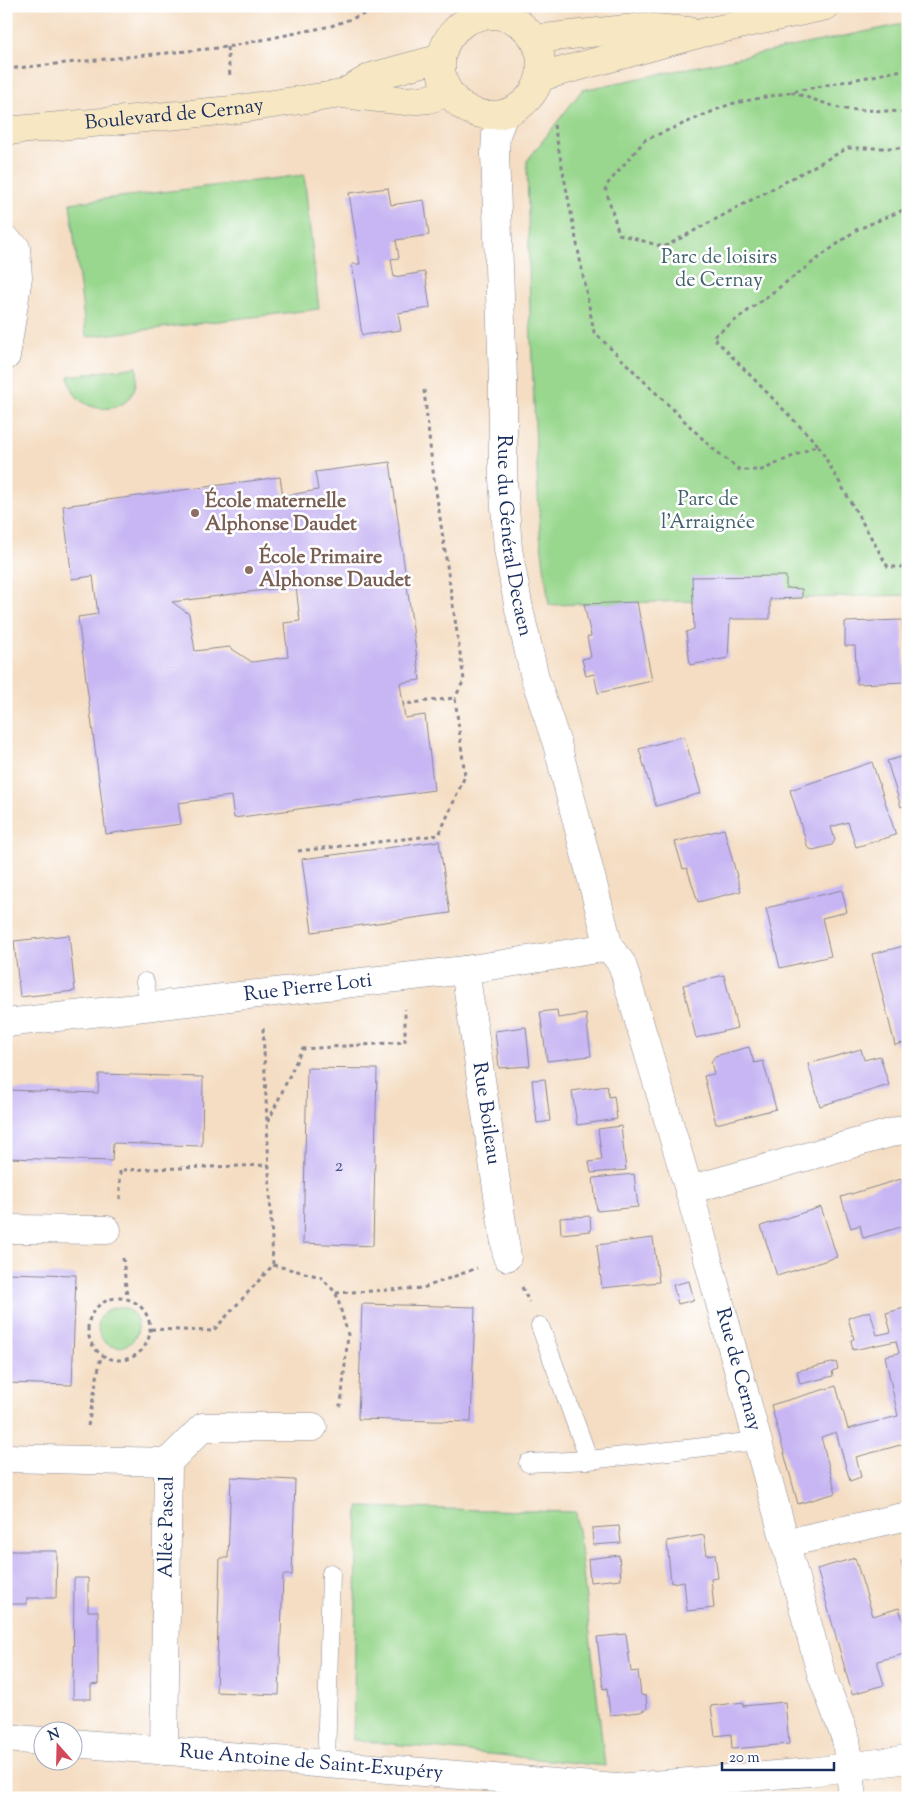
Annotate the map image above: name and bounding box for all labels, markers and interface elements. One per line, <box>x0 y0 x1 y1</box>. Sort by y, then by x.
street label: Boulevard de Cernay <box>83 91 266 138</box>
park label: Parc de loisirs de Cernay <box>661 244 777 296</box>
street label: Rue du Général Decaen <box>488 435 539 640</box>
park label: Parc de l'Arraignée <box>661 486 755 538</box>
place label: École maternelle Alphonse Daudet <box>205 487 357 540</box>
marker: École maternelle Alphonse Daudet <box>189 507 201 519</box>
place label: École Primaire Alphonse Daudet <box>259 543 411 596</box>
marker: École Primaire Alphonse Daudet <box>243 564 255 576</box>
street label: Rue Pierre Loti <box>242 966 374 1010</box>
street label: Rue Boileau <box>464 1060 508 1167</box>
house number: 2 <box>335 1154 344 1180</box>
street label: Rue de Cernay <box>707 1305 769 1435</box>
street label: Allée Pascal <box>152 1475 182 1578</box>
north arrow <box>32 1722 82 1772</box>
text: N <box>46 1724 63 1747</box>
street label: Rue Antoine de Saint-Exupéry <box>178 1737 444 1788</box>
scale bar <box>722 1739 834 1771</box>
text: 20 m <box>729 1748 760 1769</box>

